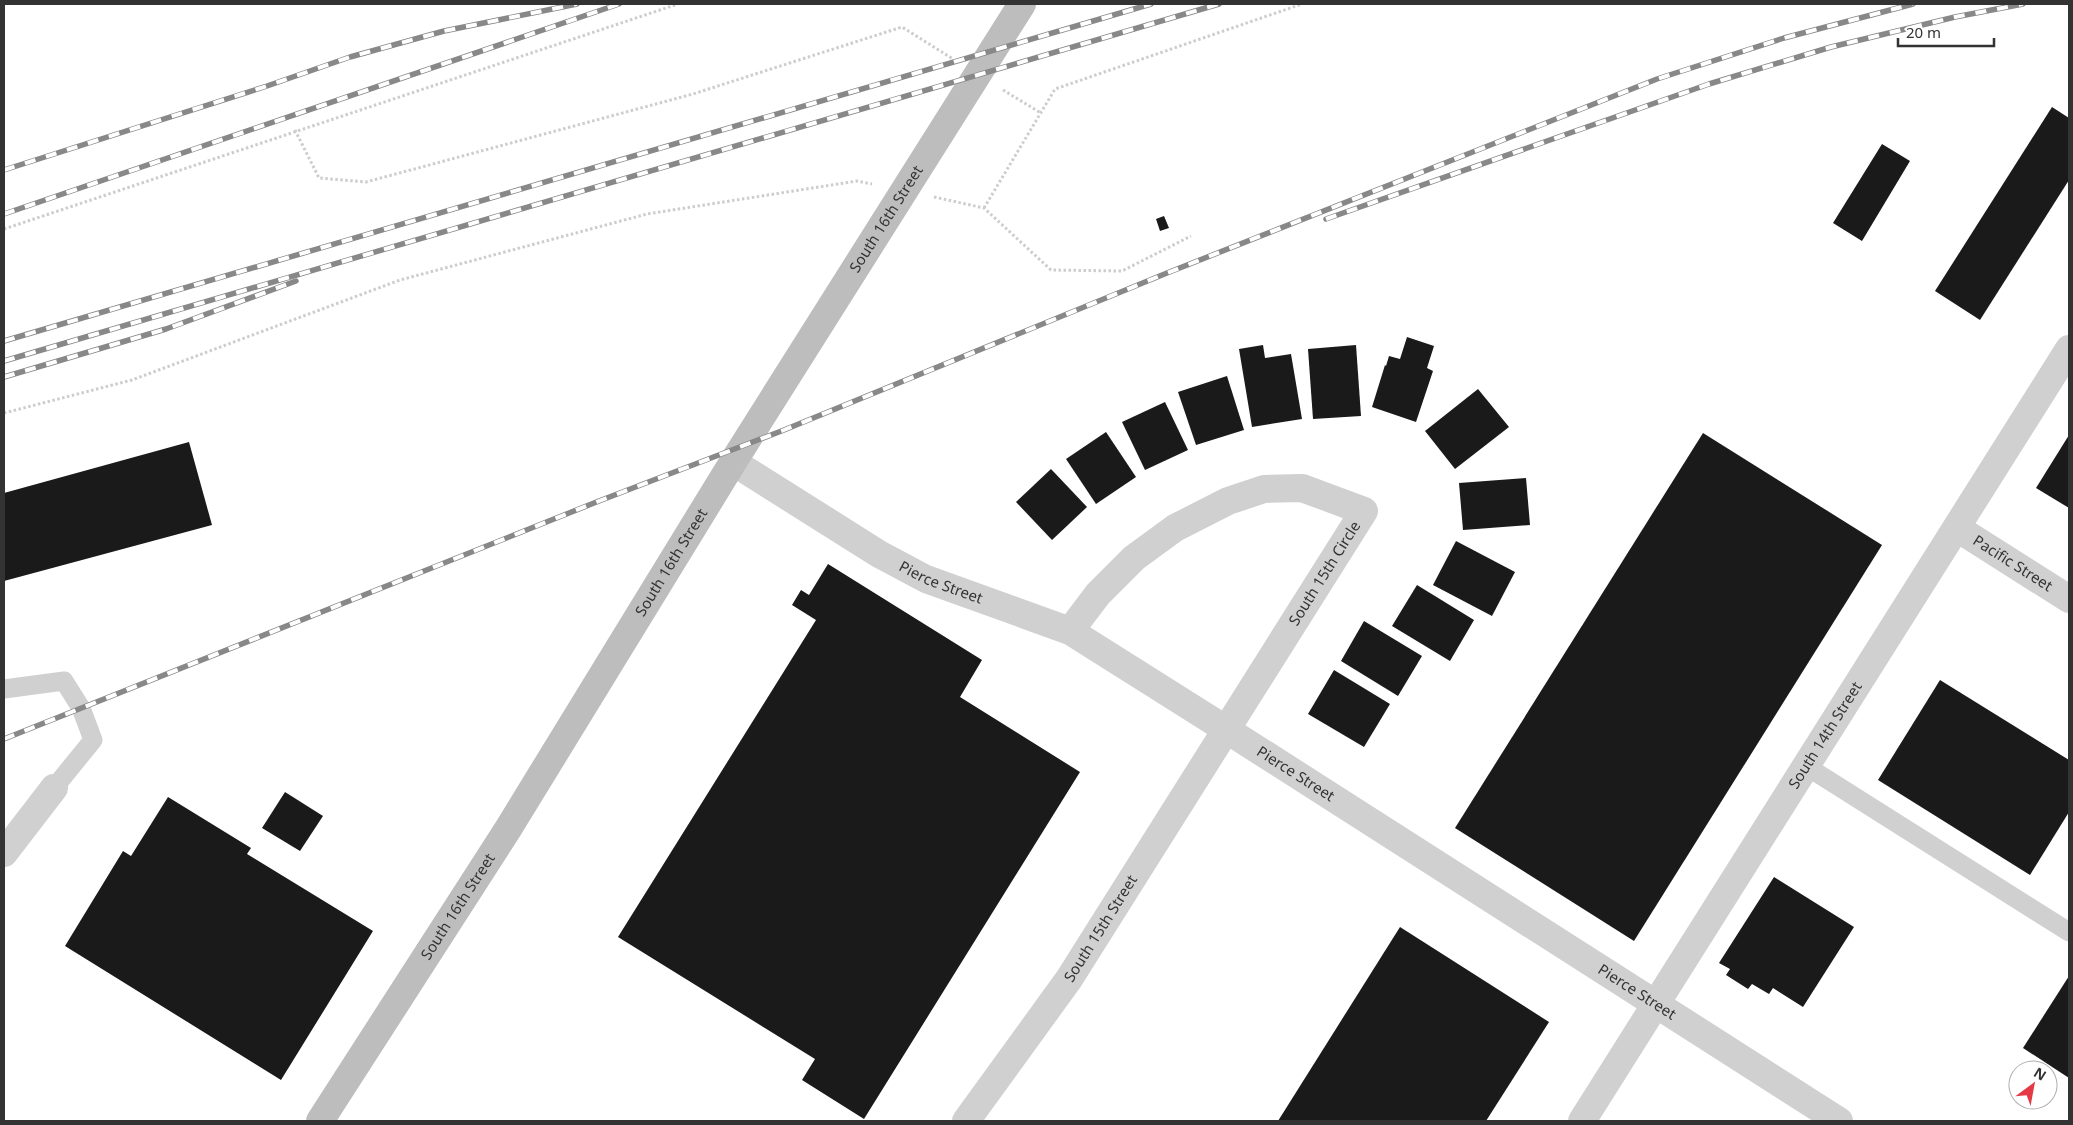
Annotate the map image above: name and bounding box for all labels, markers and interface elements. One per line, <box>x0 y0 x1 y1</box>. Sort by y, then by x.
scale bar <box>1898 15 1994 47</box>
text: 20 m <box>1906 22 1941 42</box>
street label: South 16th Street <box>844 161 927 276</box>
street label: South 16th Street <box>630 504 712 620</box>
street label: South 15th Circle <box>1283 517 1364 629</box>
street label: Pacific Street <box>1970 530 2057 596</box>
street label: Pierce Street <box>896 556 986 608</box>
street label: South 14th Street <box>1783 677 1866 792</box>
street label: Pierce Street <box>1253 741 1340 806</box>
street label: South 16th Street <box>416 848 499 963</box>
street label: South 15th Street <box>1059 870 1141 985</box>
street label: Pierce Street <box>1595 959 1681 1024</box>
north arrow <box>2008 1060 2058 1110</box>
text: N <box>2030 1062 2050 1085</box>

